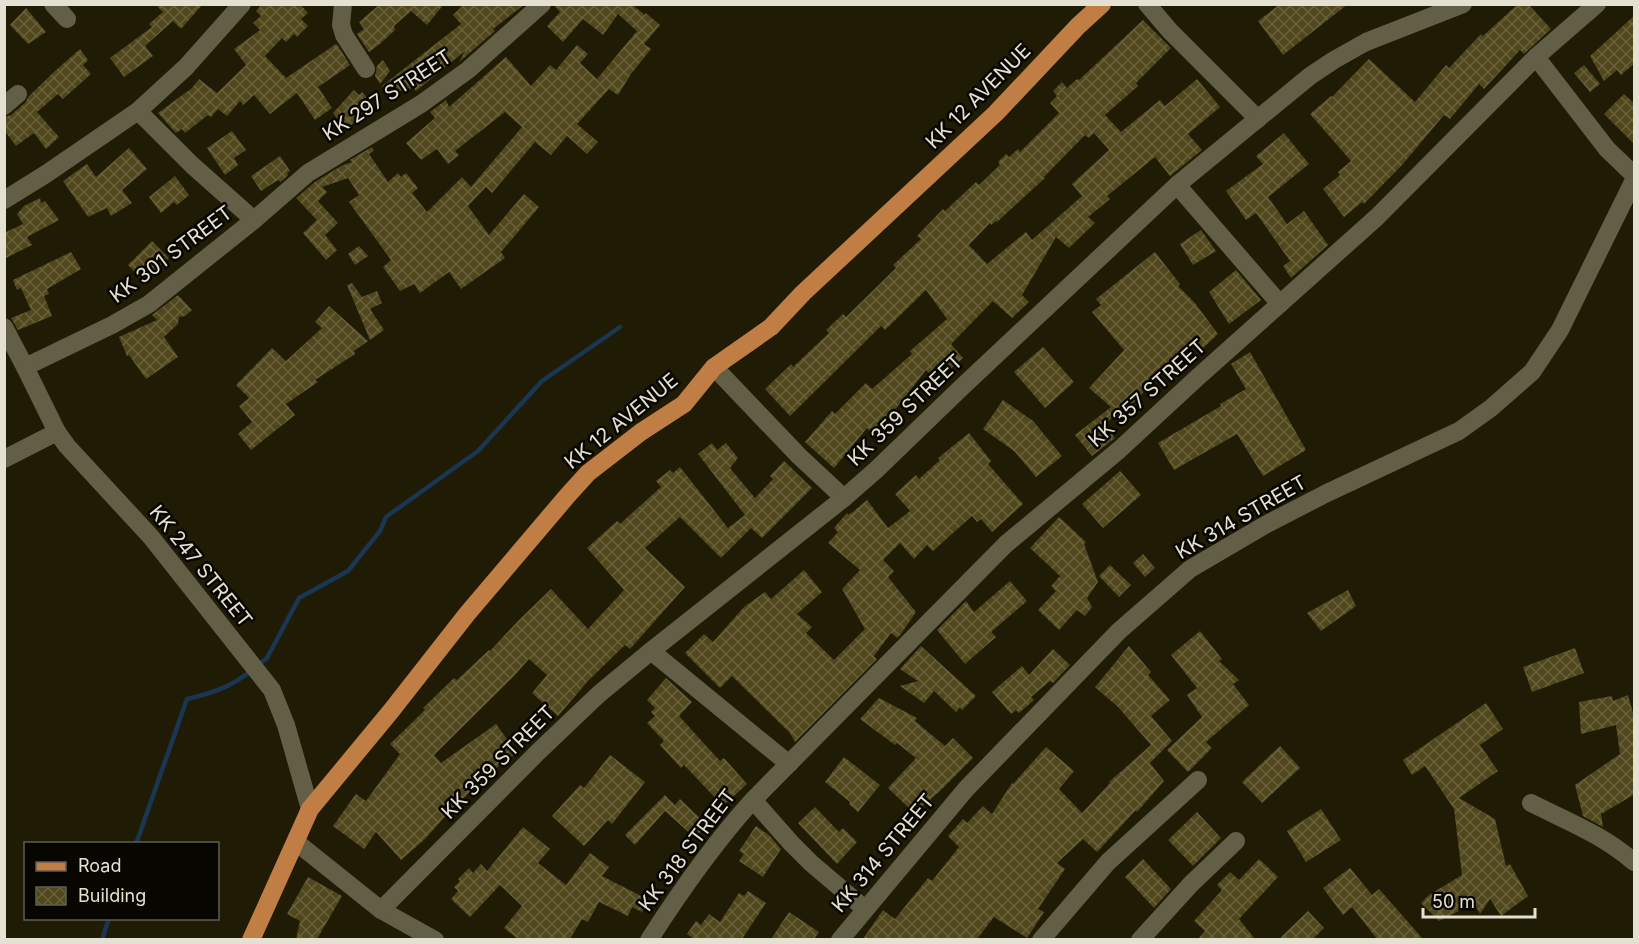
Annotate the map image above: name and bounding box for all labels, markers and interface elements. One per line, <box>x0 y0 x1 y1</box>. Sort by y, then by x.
street label: KK 12 AVENUE <box>920 38 1036 154</box>
street label: KK 297 STREET <box>318 44 456 146</box>
street label: KK 301 STREET <box>105 200 237 308</box>
street label: KK 357 STREET <box>1083 334 1211 452</box>
street label: KK 359 STREET <box>842 349 968 471</box>
street label: KK 12 AVENUE <box>560 368 682 474</box>
street label: KK 314 STREET <box>1171 470 1311 564</box>
street label: KK 247 STREET <box>145 500 257 632</box>
street label: KK 359 STREET <box>436 700 560 824</box>
street label: KK 318 STREET <box>633 784 741 916</box>
street label: KK 314 STREET <box>827 789 939 917</box>
legend <box>24 842 219 920</box>
text: Road <box>78 855 121 876</box>
scale bar <box>1423 881 1536 919</box>
text: Building <box>78 885 146 906</box>
text: 50 m <box>1432 891 1475 912</box>

